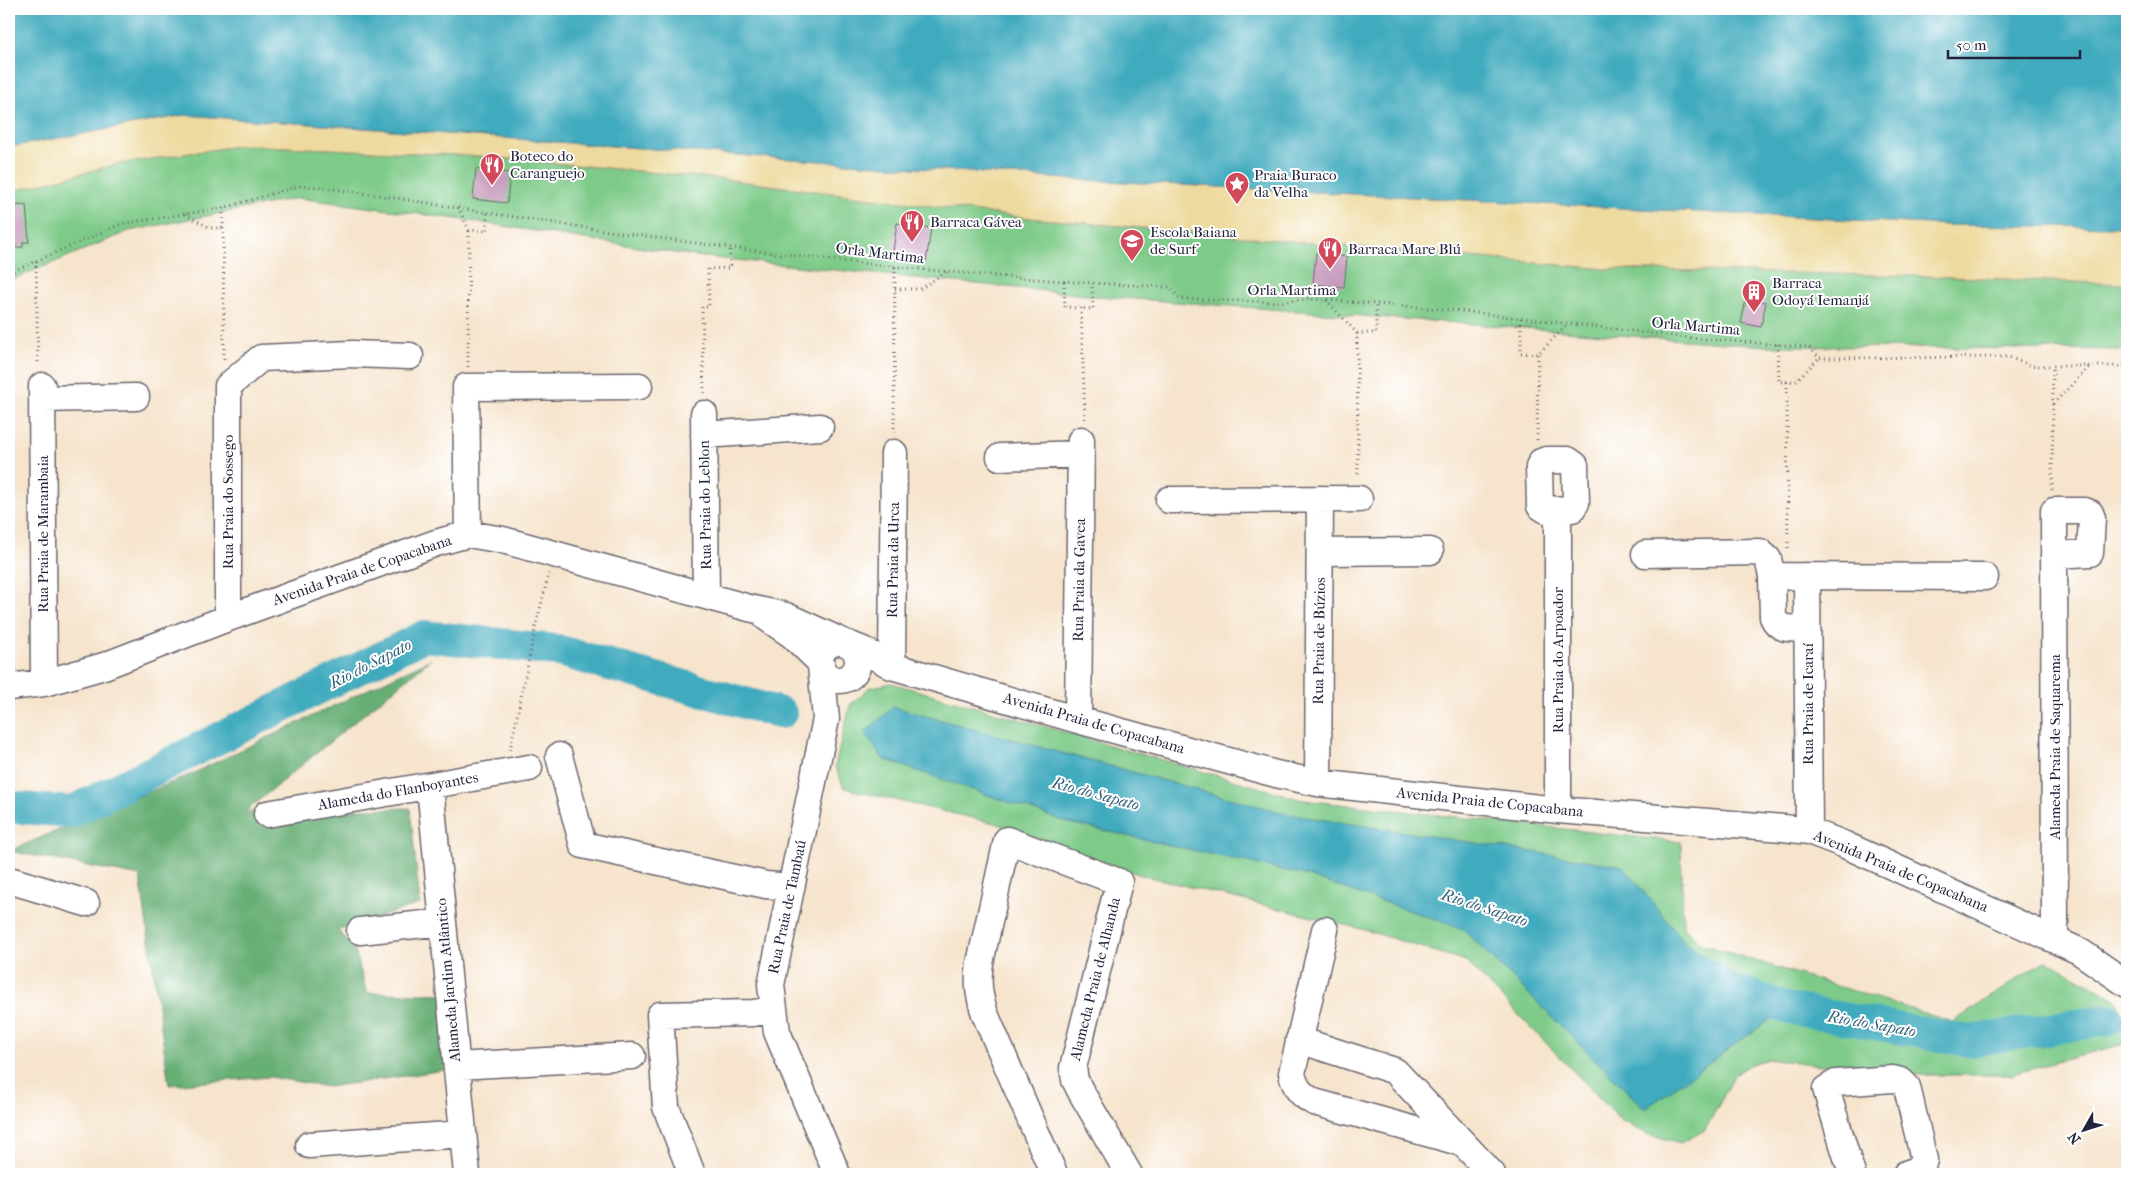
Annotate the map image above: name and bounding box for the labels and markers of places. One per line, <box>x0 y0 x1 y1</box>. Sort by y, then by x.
place label: Boteco do Caranguejo <box>510 147 585 182</box>
restaurant icon: Boteco do Caranguejo <box>479 152 505 186</box>
place label: Praia Buraco da Velha <box>1254 166 1337 201</box>
place icon: Praia Buraco da Velha <box>1224 171 1250 205</box>
restaurant icon: Barraca Gávea <box>899 209 925 243</box>
place label: Barraca Gávea <box>930 213 1023 231</box>
place label: Escola Baiana de Surf <box>1150 223 1238 258</box>
school or university icon: Escola Baiana de Surf <box>1119 228 1145 262</box>
restaurant icon: Barraca Mare Blú <box>1317 236 1343 270</box>
place label: Barraca Mare Blú <box>1348 240 1462 258</box>
place label: Barraca Odoyá Iemanjá <box>1772 274 1870 309</box>
building icon: Barraca Odoyá Iemanjá <box>1741 279 1767 313</box>

